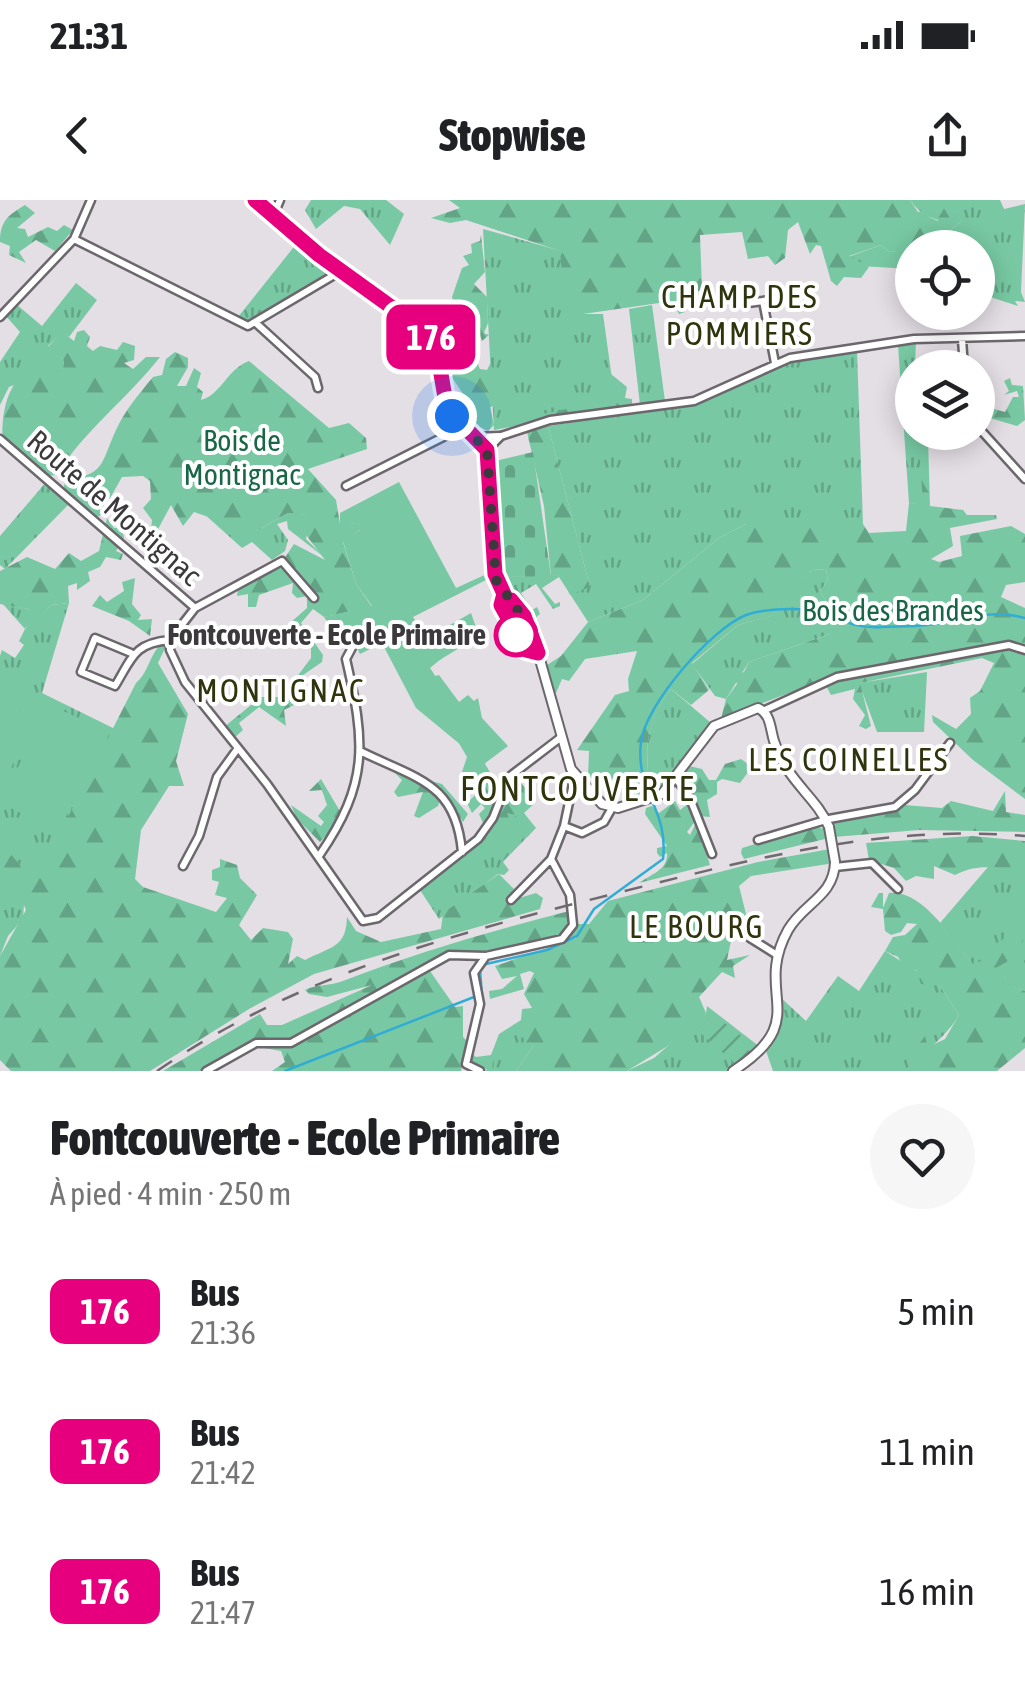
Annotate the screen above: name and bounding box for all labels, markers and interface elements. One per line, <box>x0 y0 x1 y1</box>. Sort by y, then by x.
text: 21:31 <box>50 14 128 57</box>
icon: back <box>50 108 105 163</box>
icon: share <box>920 108 975 163</box>
text: Stopwise <box>439 109 586 161</box>
map controls <box>895 230 995 450</box>
button: locate <box>895 230 995 330</box>
district label: CHAMP DES POMMIERS <box>661 278 819 352</box>
line badge: 176 <box>374 304 488 370</box>
text: 176 <box>406 317 456 357</box>
button: layers <box>895 350 995 450</box>
your location <box>427 391 477 441</box>
street label: Route de Montignac <box>21 423 209 592</box>
park label: Bois de Montignac <box>184 423 301 491</box>
park label: Bois des Brandes <box>802 593 984 627</box>
marker: Fontcouverte - Ecole Primaire <box>495 614 537 656</box>
place label: Fontcouverte - Ecole Primaire <box>167 617 486 651</box>
district label: MONTIGNAC <box>196 672 366 709</box>
district label: LES COINELLES <box>748 741 950 778</box>
district label: FONTCOUVERTE <box>460 768 696 808</box>
district label: LE BOURG <box>629 908 765 945</box>
button: heart <box>870 1104 975 1209</box>
text: Fontcouverte - Ecole Primaire <box>50 1110 560 1165</box>
text: À pied · 4 min · 250 m <box>50 1175 291 1212</box>
text: Bus <box>190 1271 240 1314</box>
text: 5 min <box>897 1290 975 1333</box>
text: 176 <box>80 1291 130 1331</box>
text: 21:36 <box>190 1314 256 1351</box>
text: Bus <box>190 1411 240 1454</box>
text: 11 min <box>880 1430 975 1473</box>
text: 176 <box>80 1431 130 1471</box>
text: 21:42 <box>190 1454 256 1491</box>
text: Bus <box>190 1551 240 1594</box>
text: 16 min <box>880 1570 975 1613</box>
text: 176 <box>80 1571 130 1611</box>
text: 21:47 <box>190 1594 256 1631</box>

